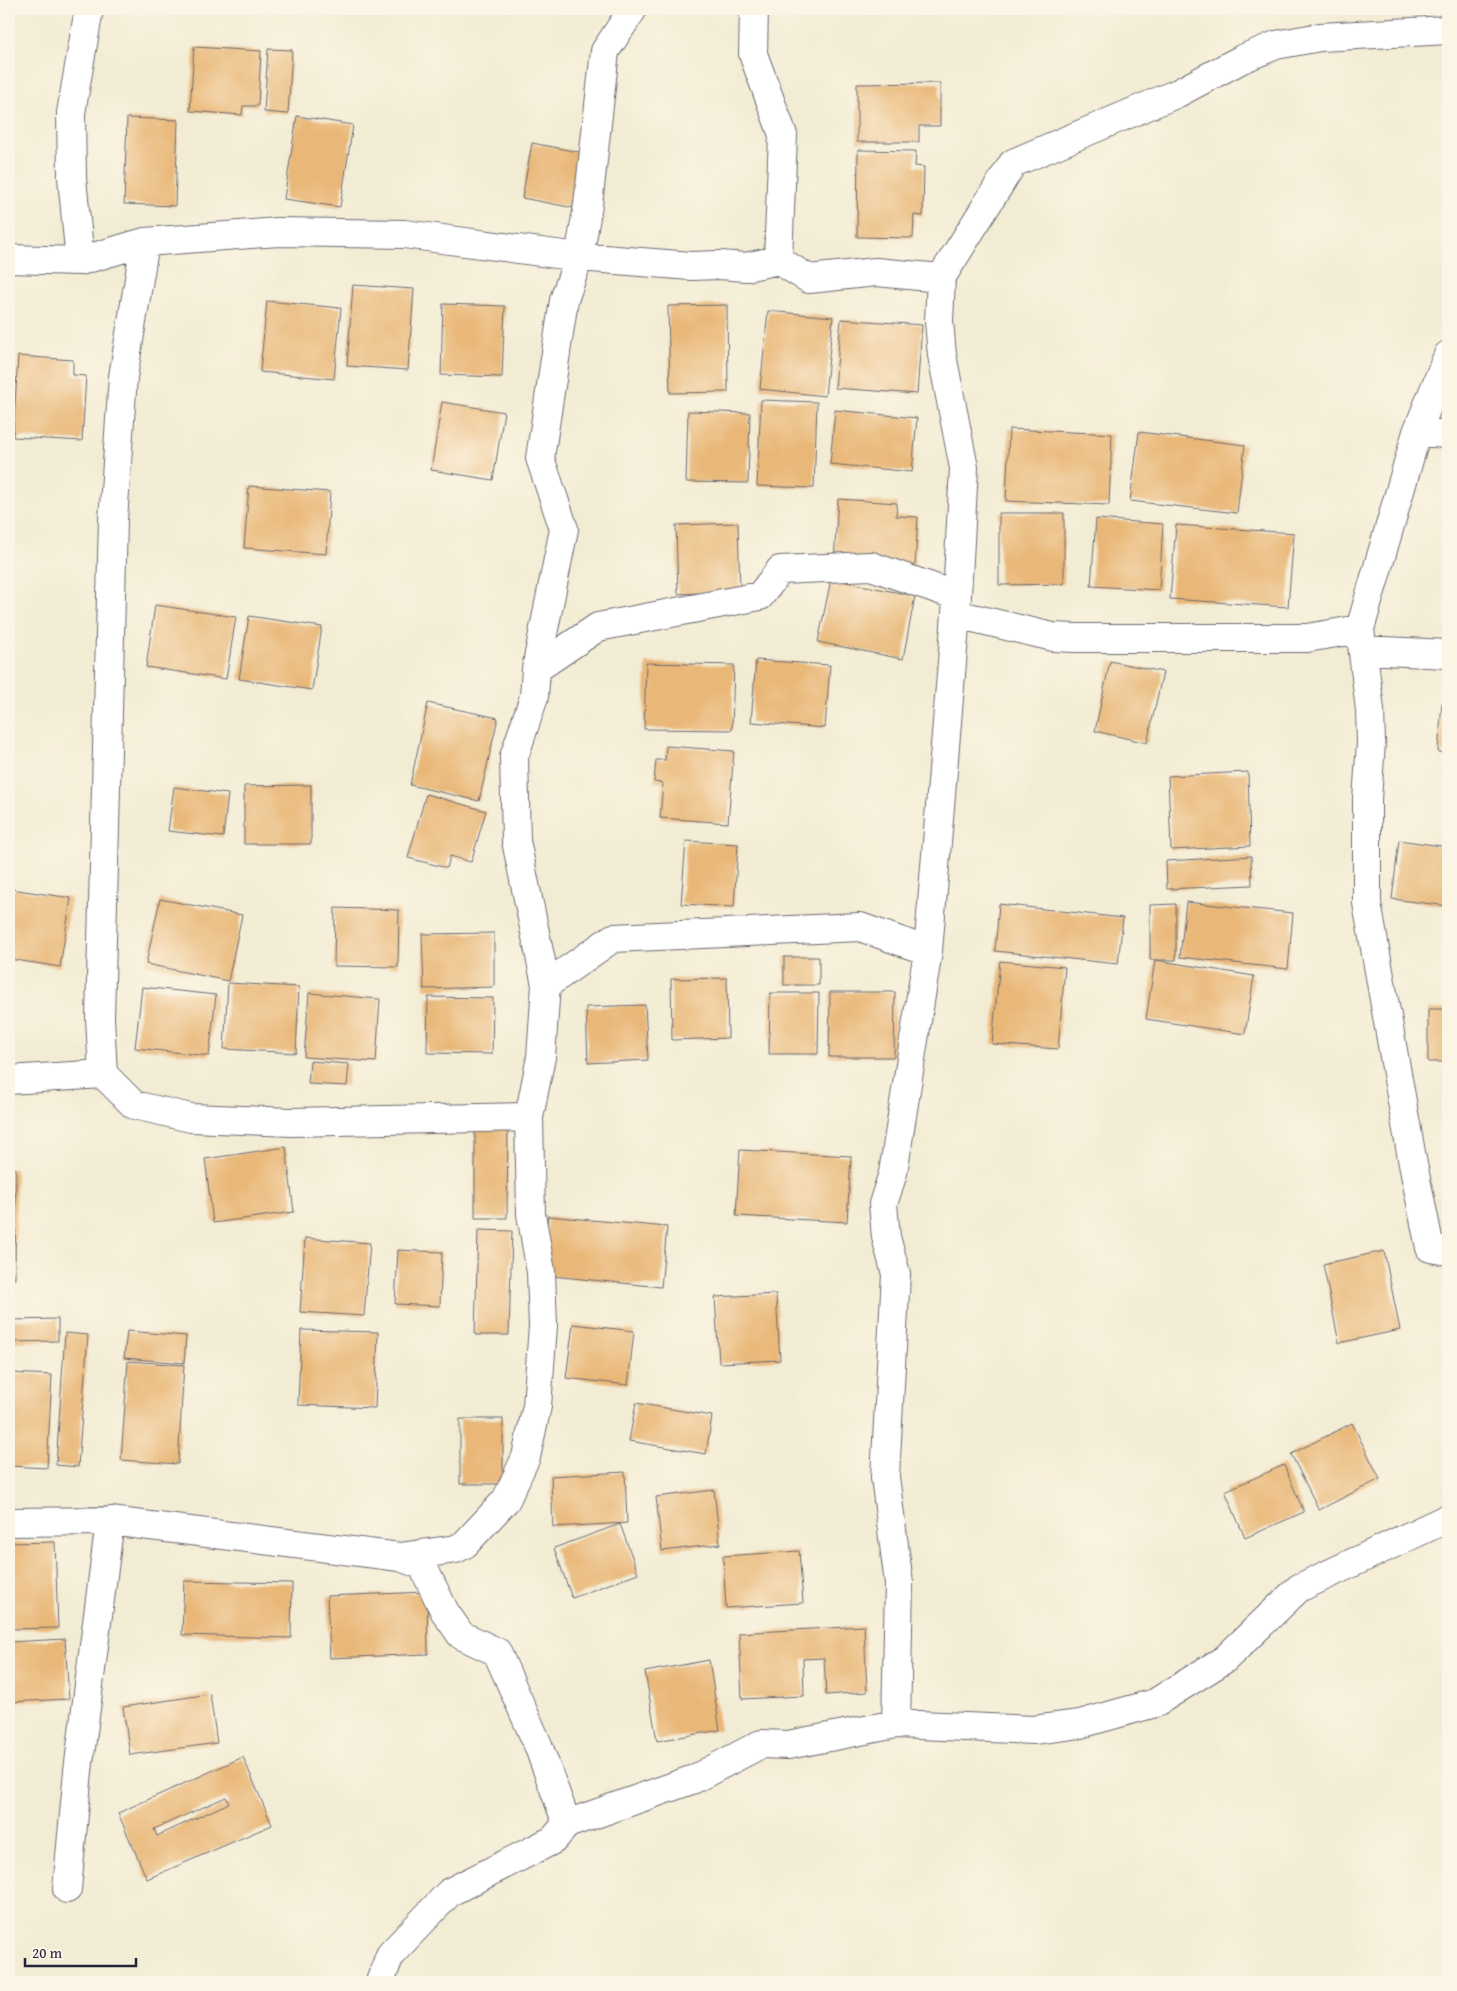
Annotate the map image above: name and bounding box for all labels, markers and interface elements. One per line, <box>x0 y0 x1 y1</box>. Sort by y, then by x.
scale bar <box>25 1936 136 1968</box>
text: 20 m <box>32 1942 63 1963</box>

